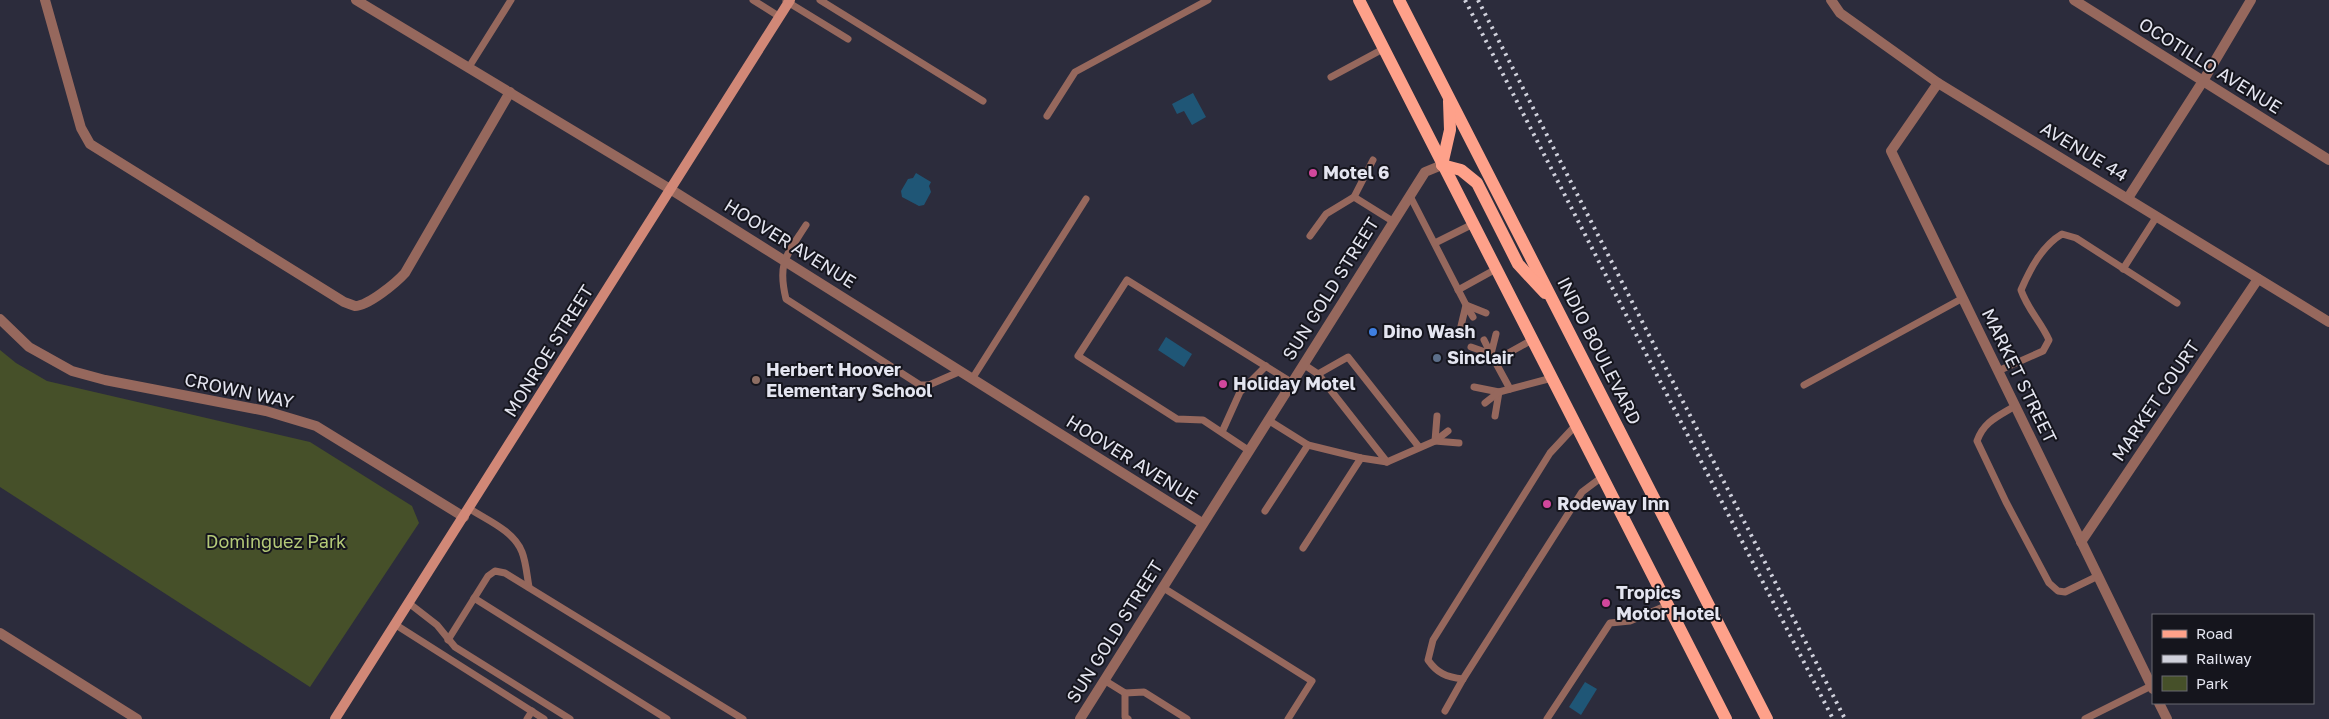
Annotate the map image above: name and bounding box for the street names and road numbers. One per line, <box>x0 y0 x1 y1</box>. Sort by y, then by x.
street label: OCOTILLO AVENUE <box>2135 12 2286 118</box>
street label: AVENUE 44 <box>2037 117 2132 186</box>
street label: HOOVER AVENUE <box>721 194 860 292</box>
street label: SUN GOLD STREET <box>1277 213 1383 364</box>
street label: INDIO BOULEVARD <box>1553 273 1647 428</box>
street label: MONROE STREET <box>499 280 598 421</box>
street label: MARKET STREET <box>1978 305 2062 446</box>
street label: MARKET COURT <box>2107 336 2204 465</box>
street label: CROWN WAY <box>183 368 296 412</box>
street label: HOOVER AVENUE <box>1063 410 1202 508</box>
street label: SUN GOLD STREET <box>1061 556 1167 707</box>

